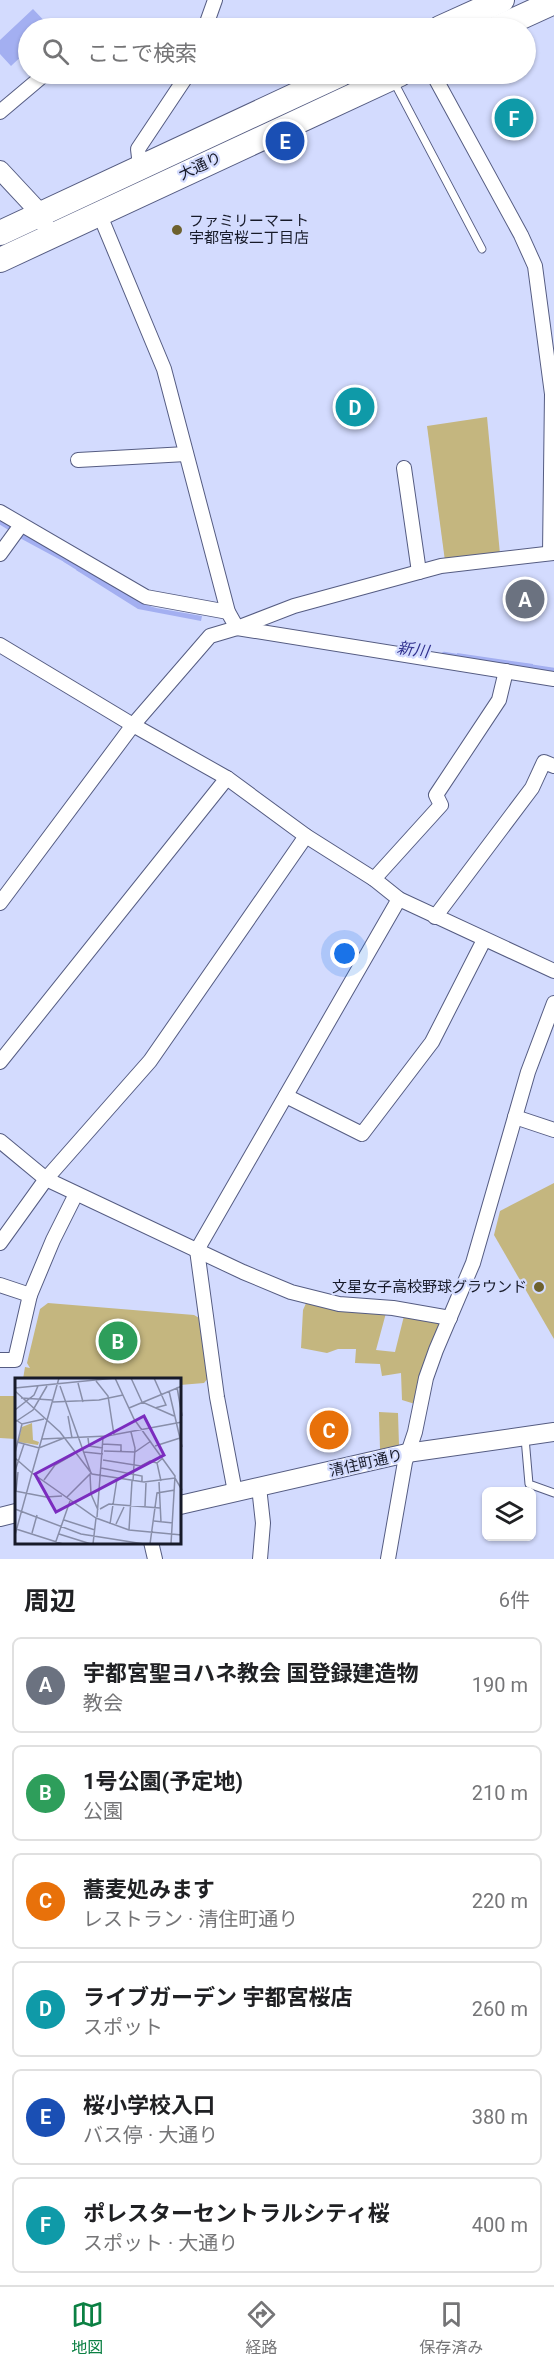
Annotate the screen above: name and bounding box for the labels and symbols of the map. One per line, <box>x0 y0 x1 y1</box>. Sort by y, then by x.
pin: F <box>494 96 534 140</box>
pin: E <box>266 118 304 164</box>
street label: 大通り <box>176 148 224 184</box>
place label: ファミリーマート 宇都宮桜二丁目店 <box>189 212 309 247</box>
marker: ファミリーマート 宇都宮桜二丁目店 <box>170 223 184 237</box>
pin: D <box>336 384 374 430</box>
pin: A <box>506 576 544 622</box>
water label: 新川 <box>396 638 432 661</box>
your location <box>330 939 359 968</box>
place label: 文星女子高校野球グラウンド <box>332 1278 527 1296</box>
marker: 文星女子高校野球グラウンド <box>532 1280 546 1294</box>
pin: B <box>98 1318 138 1364</box>
inset map <box>15 1378 182 1544</box>
pin: C <box>310 1408 348 1452</box>
street label: 清住町通り <box>327 1446 405 1480</box>

